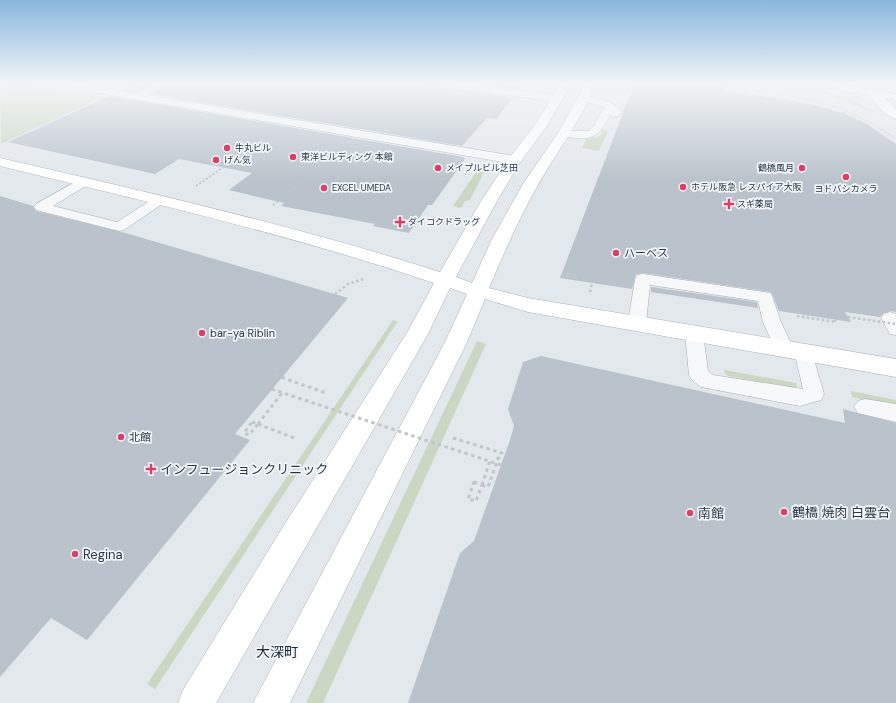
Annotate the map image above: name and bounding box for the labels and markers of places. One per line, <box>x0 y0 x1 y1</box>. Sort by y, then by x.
place label: 牛丸ビル <box>235 142 271 154</box>
marker: 牛丸ビル <box>222 143 232 153</box>
place label: 東洋ビルディング 本館 <box>301 151 393 163</box>
marker: 東洋ビルディング 本館 <box>288 152 298 162</box>
place label: げん気 <box>224 154 251 166</box>
marker: げん気 <box>211 155 221 165</box>
place label: メイプルビル芝田 <box>446 162 518 174</box>
place label: 鶴橋風月 <box>758 162 794 174</box>
marker: メイプルビル芝田 <box>433 163 443 173</box>
marker: 鶴橋風月 <box>797 163 807 173</box>
marker: ヨドバシカメラ <box>841 172 851 182</box>
place label: ホテル阪急 レスパイア大阪 <box>691 181 801 193</box>
place label: EXCEL UMEDA <box>332 182 391 194</box>
marker: ホテル阪急 レスパイア大阪 <box>678 182 688 192</box>
marker: EXCEL UMEDA <box>319 183 329 193</box>
place label: ヨドバシカメラ <box>814 183 878 195</box>
place label: スギ薬局 <box>737 198 773 210</box>
marker: スギ薬局 <box>724 199 734 209</box>
place label: ダイコクドラッグ <box>408 216 480 228</box>
marker: ダイコクドラッグ <box>395 217 405 227</box>
place label: ハーベス <box>624 246 668 260</box>
marker: ハーベス <box>611 248 621 258</box>
place label: bar-ya Riblin <box>210 326 275 340</box>
marker: bar-ya Riblin <box>197 328 207 338</box>
place label: 北館 <box>129 430 151 444</box>
marker: 北館 <box>116 432 126 442</box>
place label: インフュージョンクリニック <box>160 461 328 478</box>
marker: インフュージョンクリニック <box>145 463 157 475</box>
place label: 鶴橋 焼肉 白雲台 <box>792 504 890 521</box>
place label: 南館 <box>698 505 724 522</box>
marker: 鶴橋 焼肉 白雲台 <box>779 507 789 517</box>
marker: 南館 <box>685 508 695 518</box>
place label: Regina <box>83 546 123 563</box>
marker: Regina <box>70 549 80 559</box>

